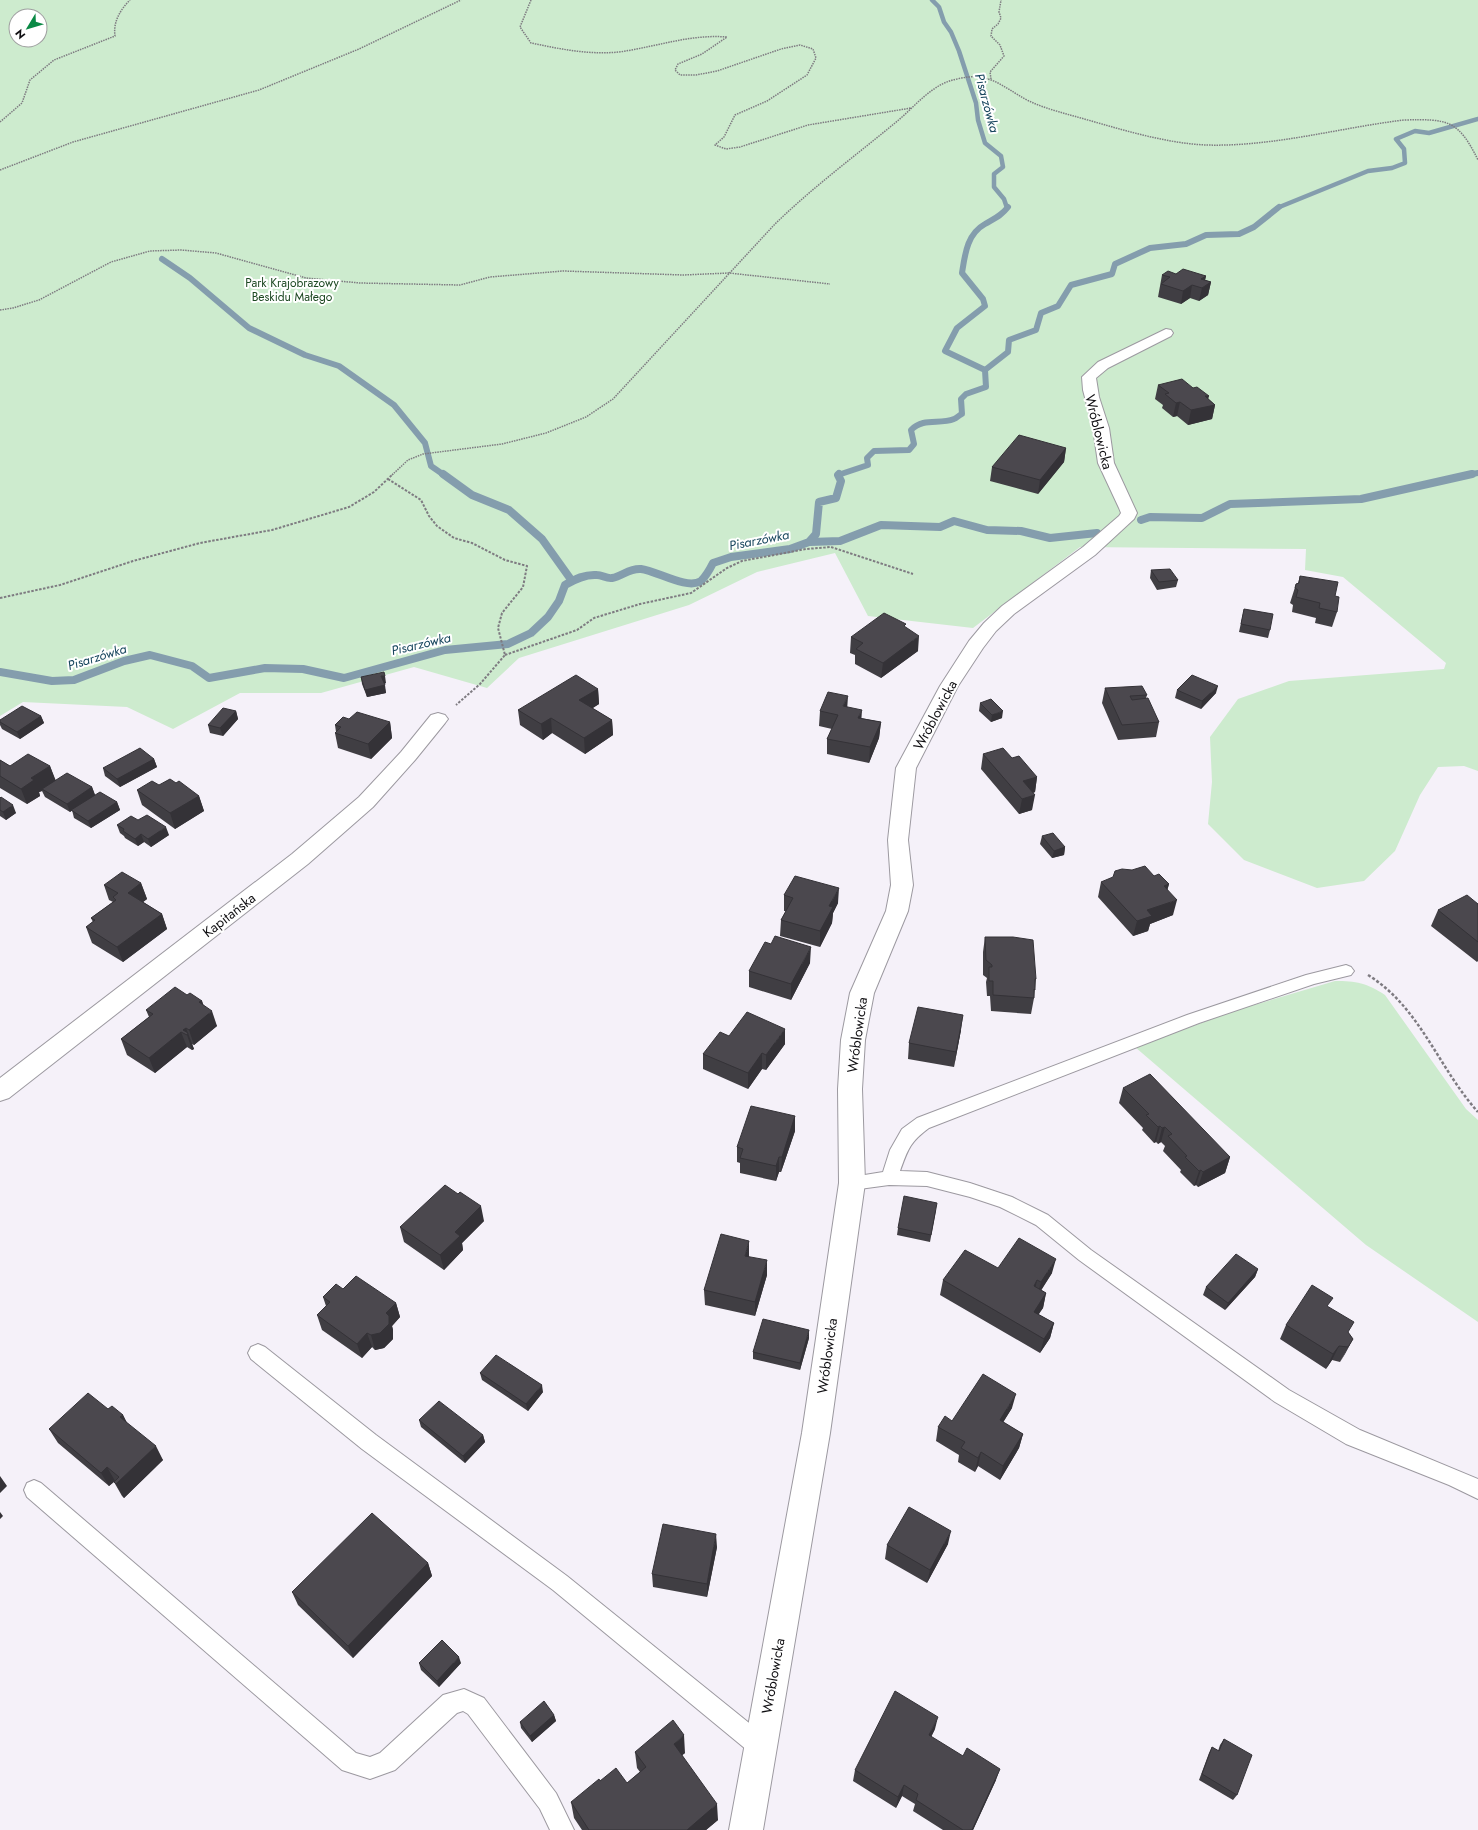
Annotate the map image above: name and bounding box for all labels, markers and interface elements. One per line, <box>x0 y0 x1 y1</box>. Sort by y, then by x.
north arrow <box>8 8 48 48</box>
text: N <box>11 26 29 43</box>
water label: Pisarzówka <box>970 71 1004 135</box>
park label: Park Krajobrazowy Beskidu Małego <box>245 274 339 306</box>
street label: Wróblowicka <box>1080 392 1118 472</box>
water label: Pisarzówka <box>727 525 791 555</box>
water label: Pisarzówka <box>389 628 453 660</box>
water label: Pisarzówka <box>65 639 129 675</box>
street label: Wróblowicka <box>908 677 962 753</box>
street label: Kapitańska <box>198 888 260 942</box>
street label: Wróblowicka <box>842 996 872 1074</box>
street label: Wróblowicka <box>812 1317 842 1395</box>
street label: Wróblowicka <box>757 1637 789 1715</box>

